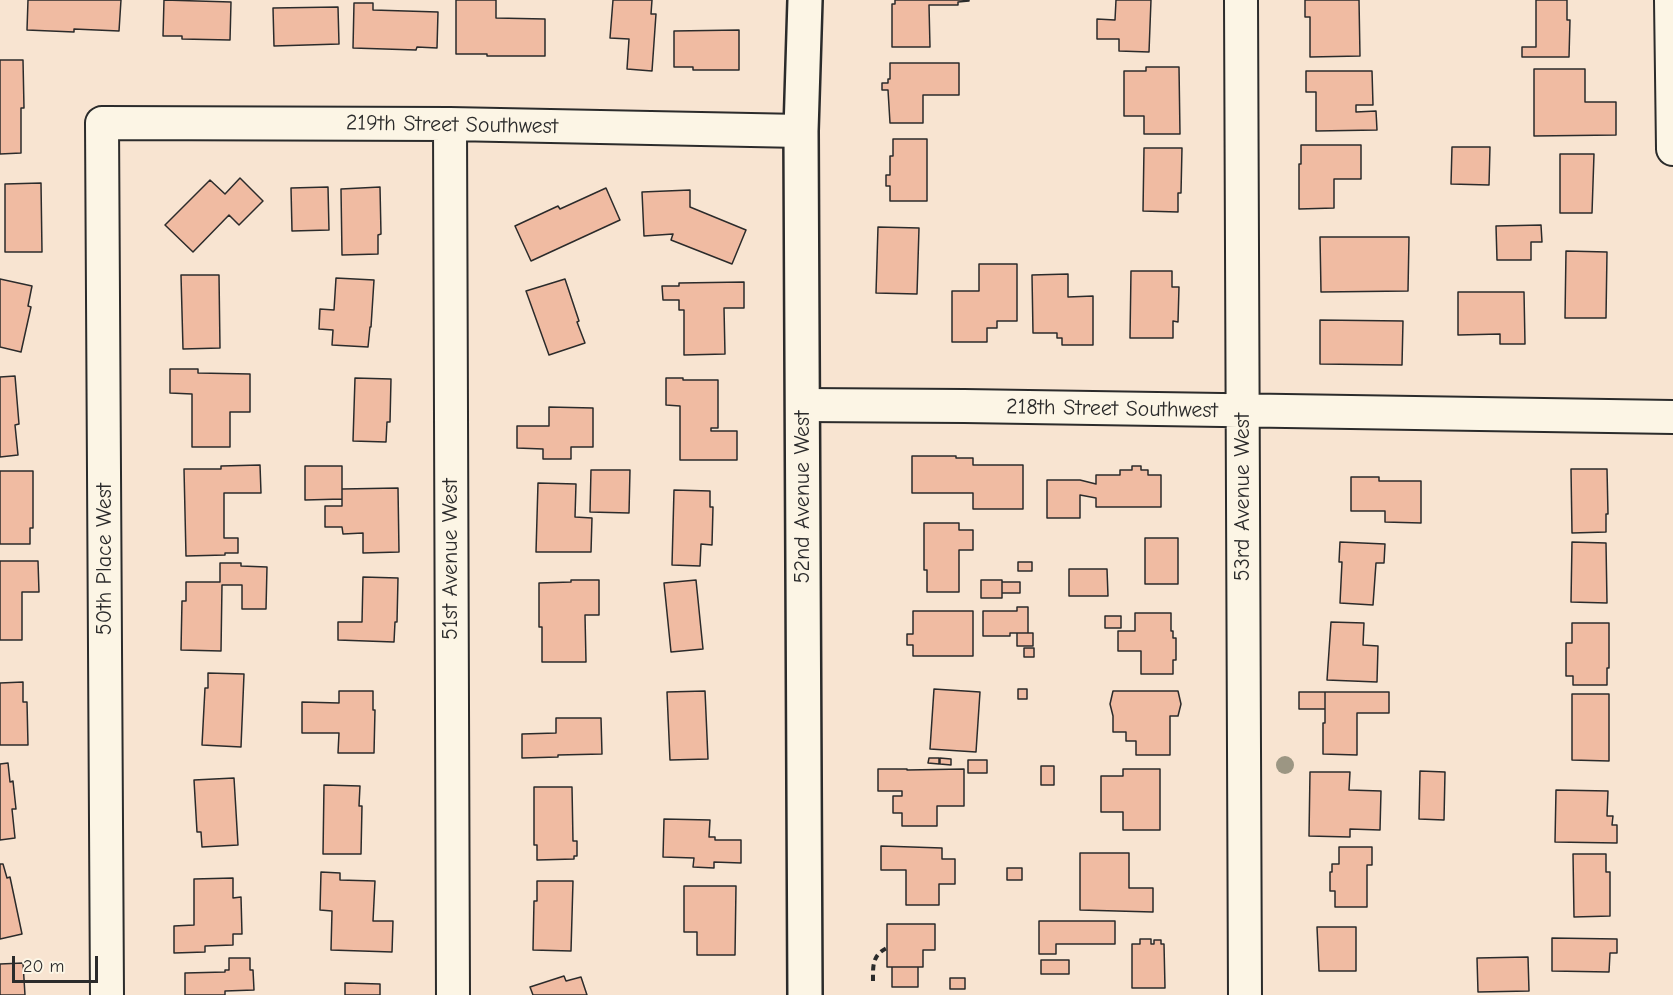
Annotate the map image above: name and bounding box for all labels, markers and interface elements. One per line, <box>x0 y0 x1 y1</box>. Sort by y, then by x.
street label: 219th Street Southwest <box>346 110 558 140</box>
street label: 218th Street Southwest <box>1006 394 1218 424</box>
street label: 52nd Avenue West <box>790 411 816 583</box>
street label: 53rd Avenue West <box>1230 413 1256 581</box>
street label: 51st Avenue West <box>438 478 464 640</box>
street label: 50th Place West <box>92 483 118 635</box>
scale bar <box>15 944 100 982</box>
text: 20 m <box>23 956 64 977</box>

